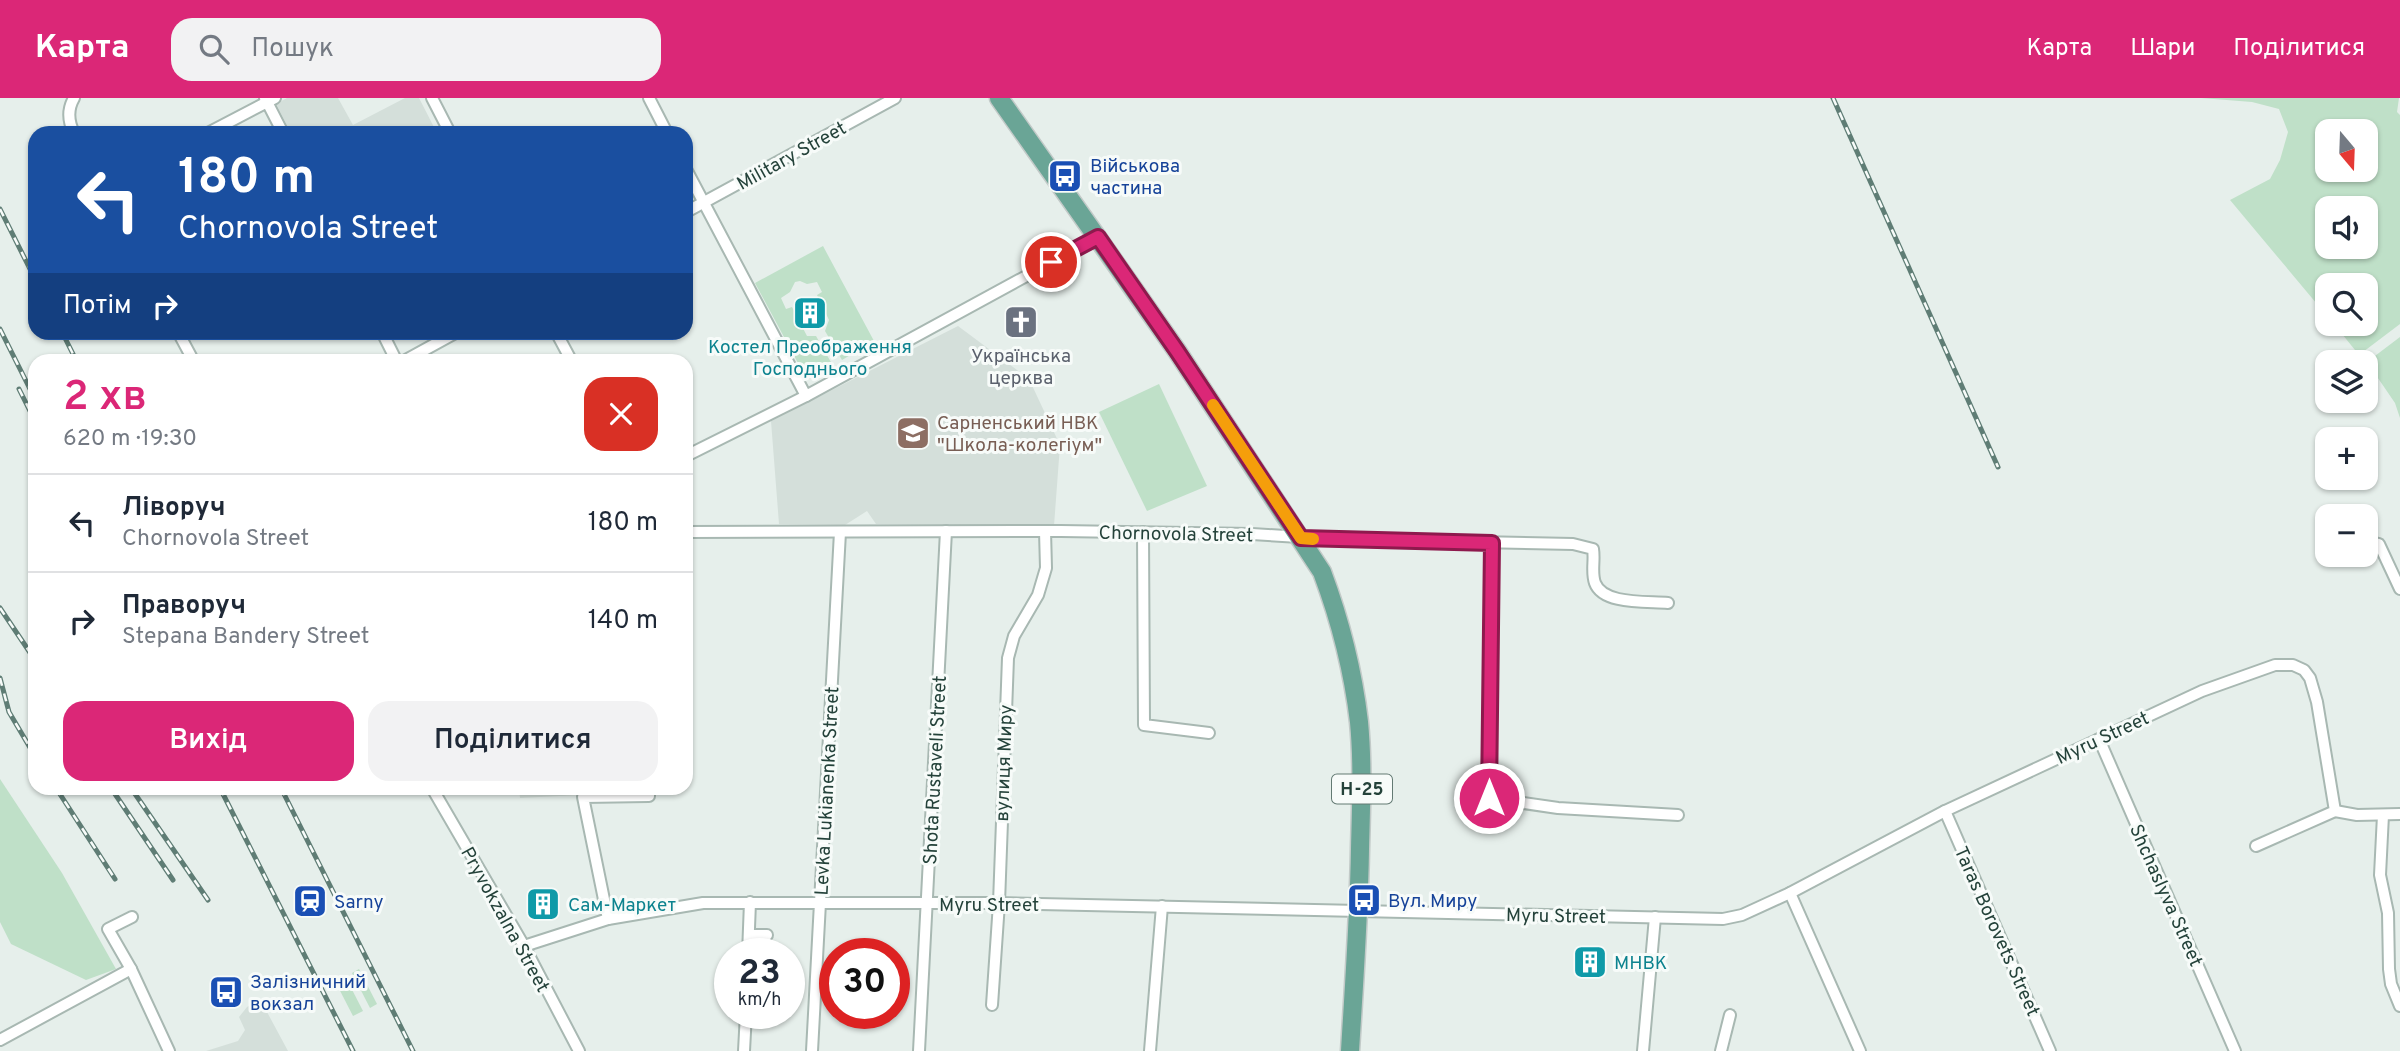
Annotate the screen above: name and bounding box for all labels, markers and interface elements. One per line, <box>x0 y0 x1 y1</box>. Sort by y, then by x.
search box <box>171 18 661 81</box>
text: Карта <box>35 28 129 70</box>
icon: search <box>195 30 233 68</box>
text: Пошук <box>251 33 334 66</box>
text: Карта <box>2027 34 2092 64</box>
text: Шари <box>2130 34 2195 64</box>
text: Поділитися <box>2233 34 2365 64</box>
street label: Military Street <box>733 117 851 197</box>
north arrow <box>2315 119 2378 182</box>
map controls <box>2315 119 2378 567</box>
text: 180 m <box>178 149 315 211</box>
icon: left <box>63 154 154 245</box>
place label: Військова частина <box>1090 155 1180 201</box>
bus stop icon: Військова частина <box>1046 157 1084 195</box>
button: sound <box>2315 196 2378 259</box>
text: Chornovola Street <box>178 210 438 250</box>
pin <box>1021 232 1081 292</box>
icon: arrive <box>1032 243 1070 281</box>
button: search <box>2315 273 2378 336</box>
icon: right <box>146 287 184 325</box>
text: Потім <box>63 290 132 323</box>
building icon: Костел Преображення Господнього <box>791 294 829 332</box>
church icon: Українська церква <box>1002 303 1040 341</box>
place label: Костел Преображення Господнього <box>708 336 912 382</box>
place label: Українська церква <box>971 345 1071 391</box>
button: layers <box>2315 350 2378 413</box>
text: 2 хв <box>63 372 147 425</box>
button: close <box>584 377 658 451</box>
place label: Сарненський НВК "Школа-колегіум" <box>937 412 1102 458</box>
school or university icon: Сарненський НВК "Школа-колегіум" <box>894 414 932 452</box>
text: 620 m · 19:30 <box>63 425 197 454</box>
button: + <box>2315 427 2378 490</box>
text: Ліворуч <box>122 492 225 525</box>
icon: left <box>63 504 101 542</box>
button: − <box>2315 504 2378 567</box>
text: 180 m <box>588 507 658 540</box>
street label: Chornovola Street <box>1098 522 1253 548</box>
text: Chornovola Street <box>122 525 309 554</box>
text: Праворуч <box>122 590 246 623</box>
icon: right <box>63 602 101 640</box>
text: 140 m <box>588 605 658 638</box>
text: Stepana Bandery Street <box>122 623 369 652</box>
street label: Shota Rustaveli Street <box>919 675 953 865</box>
street label: Levka Lukianenka Street <box>811 686 845 896</box>
button: Вихід <box>63 701 354 781</box>
button: Поділитися <box>368 701 658 781</box>
street label: вулиця Миру <box>991 704 1019 822</box>
street label: Myru Street <box>2052 707 2153 771</box>
position arrow <box>1452 761 1526 835</box>
road number: Н-25 <box>1332 774 1392 804</box>
street label: Shchaslyva Street <box>2123 821 2207 971</box>
street label: Pryvokzalna Street <box>454 843 554 997</box>
street label: Taras Borovets Street <box>1948 843 2044 1020</box>
bus stop icon: Вул. Миру <box>1345 881 1383 919</box>
station icon: Sarny <box>291 882 329 920</box>
building icon: Сам-Маркет <box>524 885 562 923</box>
place label: Вул. Миру <box>1388 890 1477 914</box>
place label: Sarny <box>334 891 384 915</box>
place label: Сам-Маркет <box>568 894 676 918</box>
street label: Myru Street <box>939 894 1039 918</box>
street label: Myru Street <box>1506 904 1606 930</box>
speed limit sign: 30 <box>819 938 910 1029</box>
building icon: МНВК <box>1571 943 1609 981</box>
text: 23 <box>738 952 781 996</box>
place label: МНВК <box>1614 952 1667 976</box>
place label: Залізничний вокзал <box>250 971 366 1017</box>
bus stop icon: Залізничний вокзал <box>207 973 245 1011</box>
text: km/h <box>738 989 781 1012</box>

